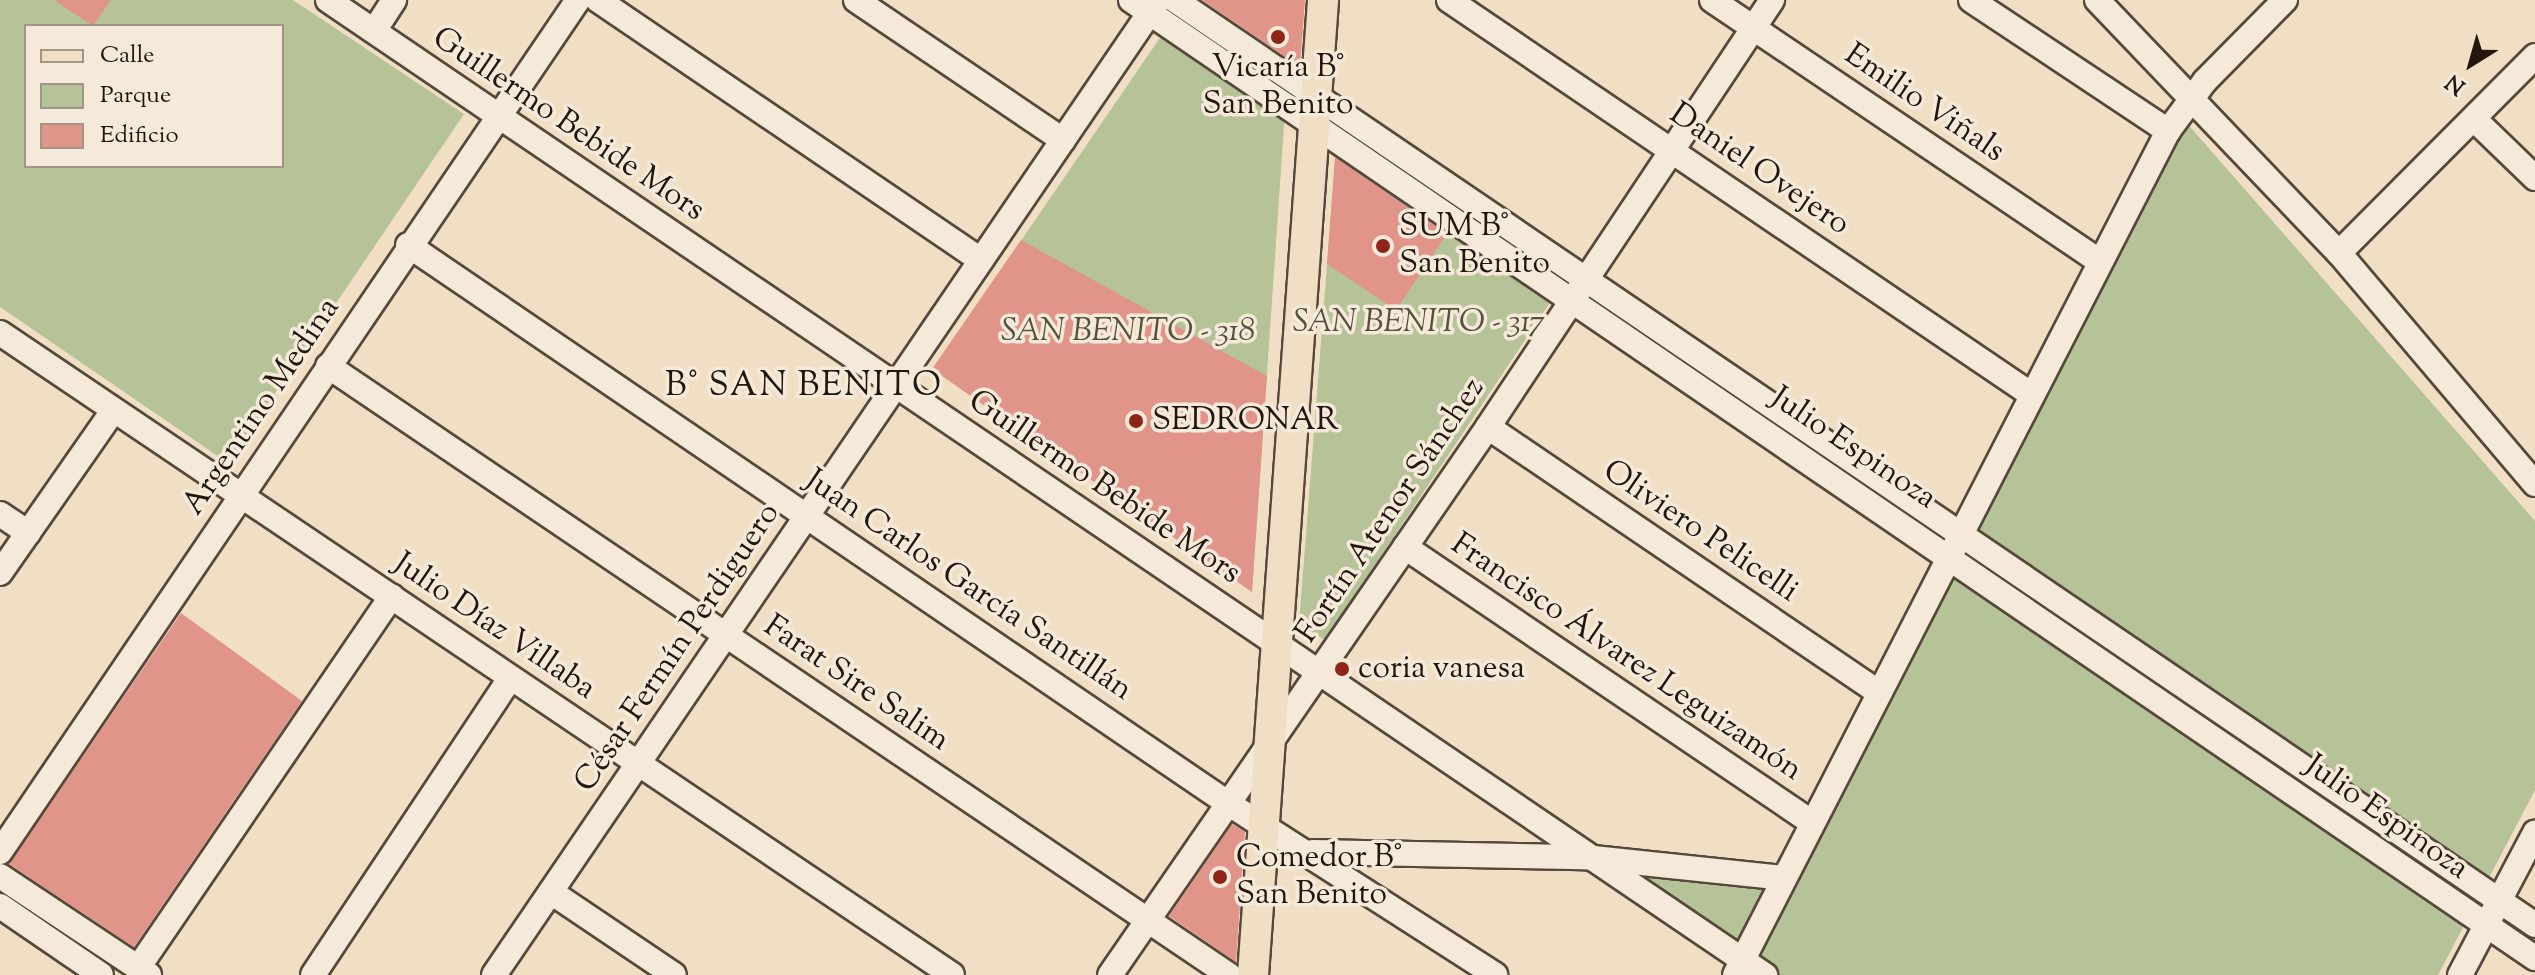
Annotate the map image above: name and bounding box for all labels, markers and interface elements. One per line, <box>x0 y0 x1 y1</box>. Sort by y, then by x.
street label: Guillermo Bebide Mors <box>424 20 712 230</box>
legend <box>24 24 284 168</box>
north arrow <box>2431 24 2511 104</box>
marker: Vicaría B° San Benito <box>1269 28 1287 46</box>
street label: Emilio Viñals <box>1836 36 2012 172</box>
text: Calle <box>100 39 154 73</box>
place label: Vicaría B° San Benito <box>1203 50 1353 125</box>
text: N <box>2440 65 2473 101</box>
text: Parque <box>100 79 171 113</box>
street label: Daniel Ovejero <box>1661 95 1857 245</box>
text: Edificio <box>100 119 179 153</box>
place label: SUM B° San Benito <box>1399 209 1550 284</box>
marker: SUM B° San Benito <box>1374 237 1392 255</box>
street label: Argentino Medina <box>175 291 349 523</box>
park label: SAN BENITO - 317 <box>1293 304 1545 342</box>
park label: SAN BENITO - 318 <box>1001 313 1255 351</box>
district label: B° SAN BENITO <box>665 367 943 407</box>
street label: Fortín Atenor Sánchez <box>1288 371 1494 651</box>
street label: Julio Espinoza <box>1763 380 1943 518</box>
street label: Guillermo Bebide Mors <box>960 383 1248 593</box>
place label: SEDRONAR <box>1152 402 1339 440</box>
marker: SEDRONAR <box>1127 412 1145 430</box>
street label: Oliviero Pelicelli <box>1595 452 1805 612</box>
street label: Juan Carlos García Santillán <box>797 462 1139 710</box>
street label: César Fermín Perdiguero <box>567 496 789 800</box>
street label: Francisco Álvarez Leguizamón <box>1443 526 1809 790</box>
street label: Julio Díaz Villaba <box>386 545 602 709</box>
street label: Farat Sire Salim <box>756 608 956 760</box>
place label: coria vanesa <box>1358 650 1525 688</box>
marker: coria vanesa <box>1333 660 1351 678</box>
street label: Julio Espinoza <box>2297 747 2475 889</box>
place label: Comedor B° San Benito <box>1236 840 1402 915</box>
marker: Comedor B° San Benito <box>1211 868 1229 886</box>

